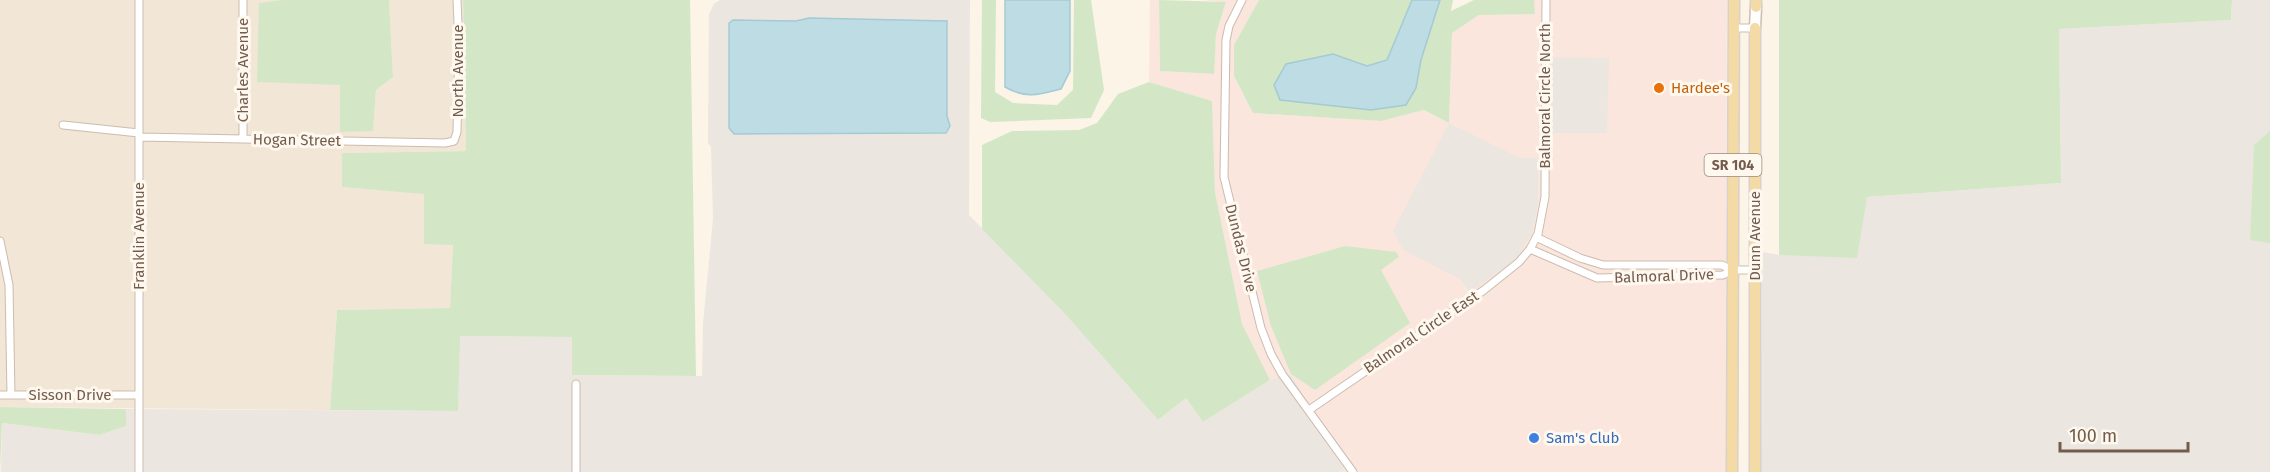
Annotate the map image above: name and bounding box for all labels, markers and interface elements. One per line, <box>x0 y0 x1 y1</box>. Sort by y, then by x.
street label: Charles Avenue <box>234 18 252 122</box>
street label: Balmoral Circle North <box>1536 23 1554 169</box>
street label: North Avenue <box>449 25 467 117</box>
place label: Hardee's <box>1671 79 1730 97</box>
marker: Hardee's <box>1652 81 1666 95</box>
street label: Hogan Street <box>253 130 342 150</box>
road number: SR 104 <box>1704 154 1762 176</box>
street label: Franklin Avenue <box>130 182 148 290</box>
street label: Dunn Avenue <box>1746 191 1764 281</box>
street label: Dundas Drive <box>1221 202 1261 294</box>
street label: Balmoral Drive <box>1614 265 1714 287</box>
street label: Balmoral Circle East <box>1360 287 1482 377</box>
street label: Sisson Drive <box>29 386 111 404</box>
scale bar <box>2060 415 2188 453</box>
text: 100 m <box>2069 425 2117 447</box>
place label: Sam's Club <box>1546 429 1619 447</box>
marker: Sam's Club <box>1527 431 1541 445</box>

